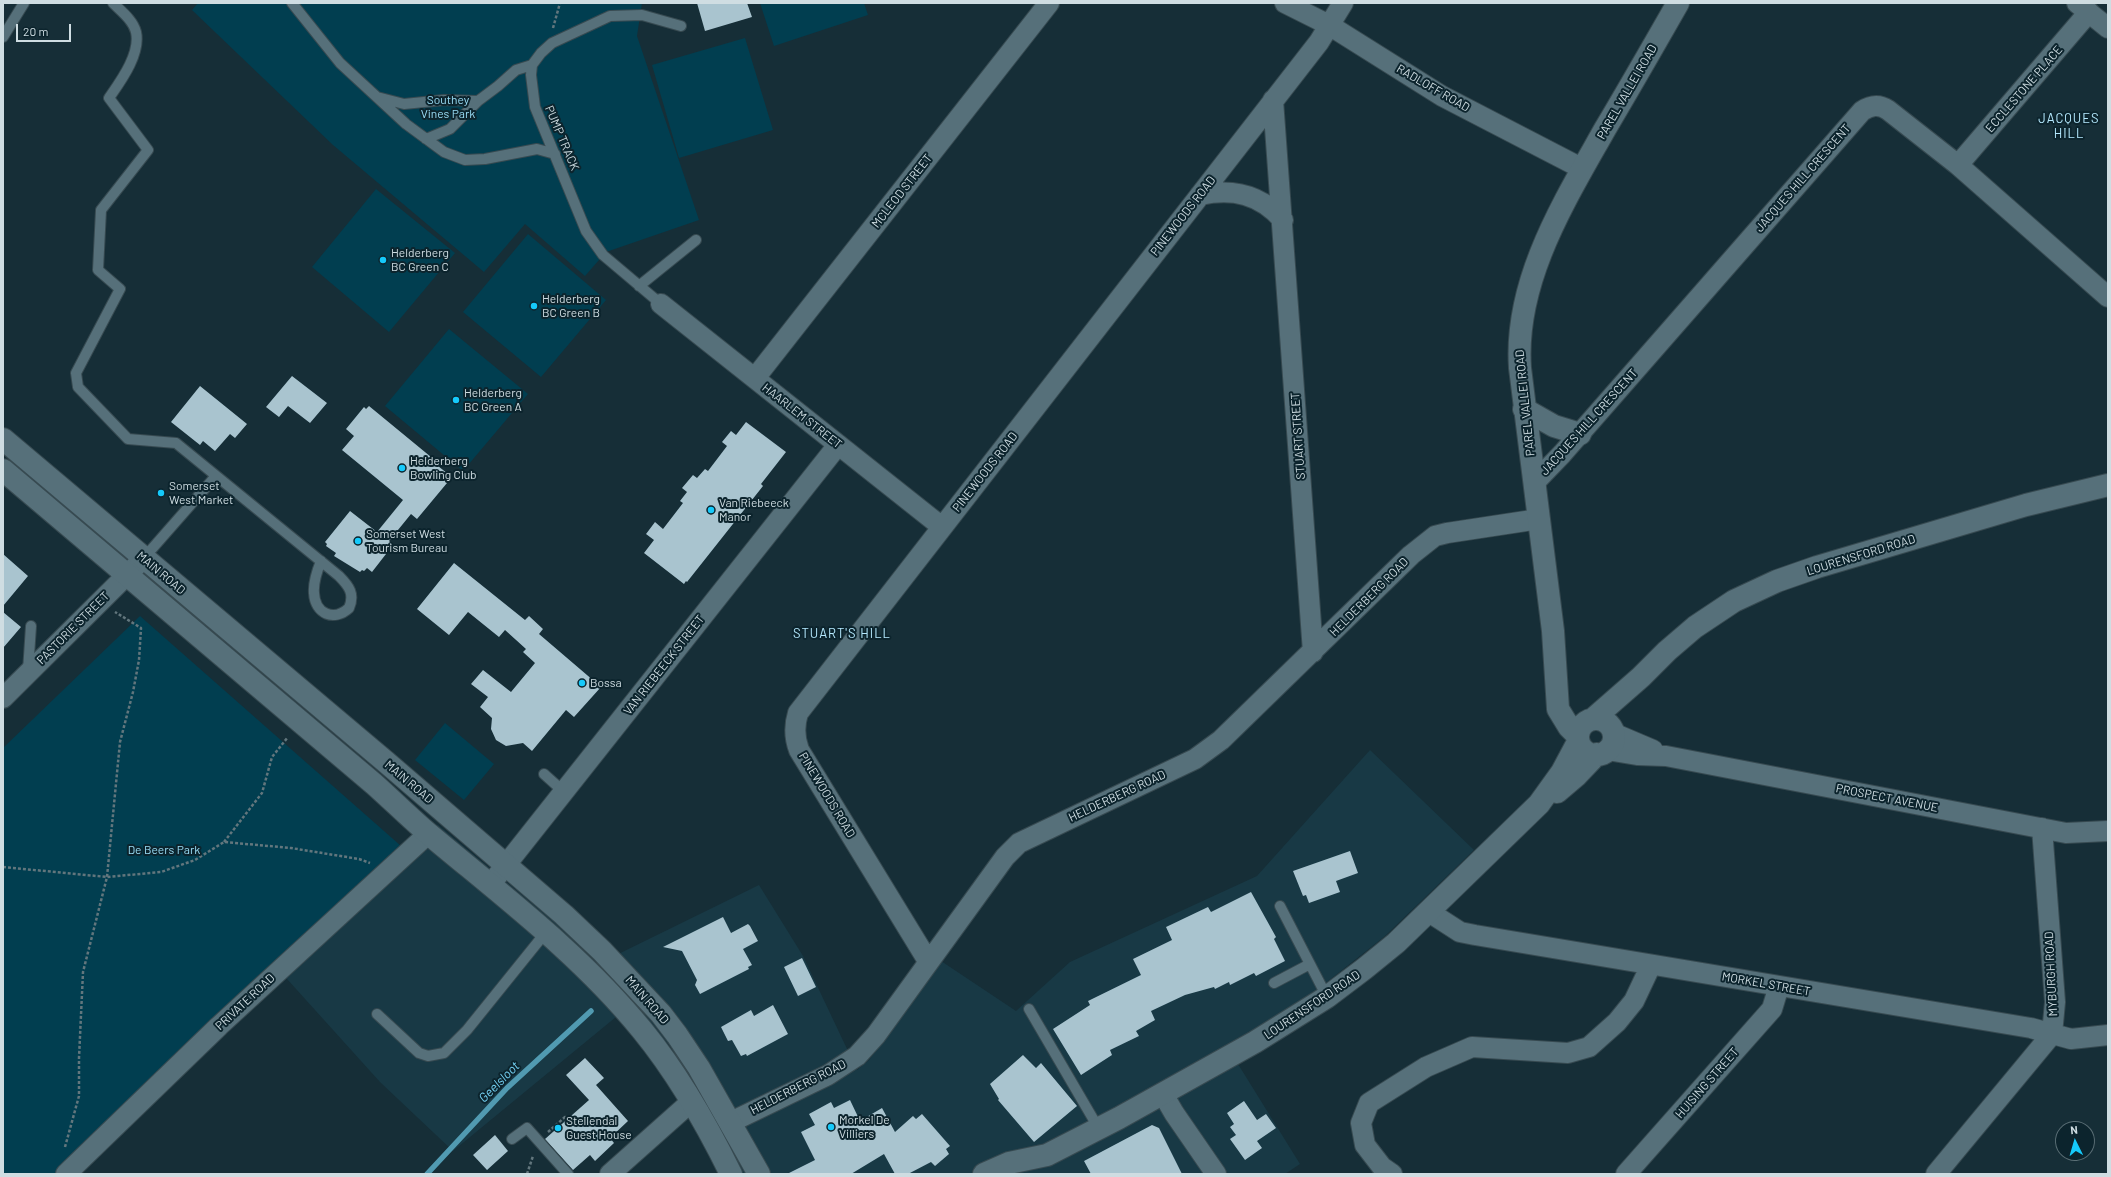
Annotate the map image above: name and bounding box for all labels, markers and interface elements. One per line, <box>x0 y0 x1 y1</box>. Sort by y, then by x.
scale bar <box>18 16 73 42</box>
text: 20 m <box>23 24 49 38</box>
street label: PAREL VALLEI ROAD <box>1594 42 1660 142</box>
street label: ECCLESTONE PLACE <box>1982 43 2066 135</box>
street label: RADLOFF ROAD <box>1394 61 1472 115</box>
park label: Southey Vines Park <box>421 93 475 121</box>
street label: PUMP TRACK <box>542 103 582 173</box>
district label: JACQUES HILL <box>2038 111 2100 142</box>
street label: JACQUES HILL CRESCENT <box>1752 121 1854 235</box>
street label: MCLEOD STREET <box>869 151 935 231</box>
street label: PINEWOODS ROAD <box>1147 173 1219 259</box>
place label: Helderberg BC Green C <box>391 246 449 274</box>
marker: Helderberg BC Green C <box>378 255 388 265</box>
place label: Helderberg BC Green B <box>542 292 600 320</box>
marker: Helderberg BC Green B <box>529 301 539 311</box>
street label: PAREL VALLEI ROAD <box>1512 349 1538 457</box>
street label: JACQUES HILL CRESCENT <box>1537 366 1641 478</box>
street label: HAARLEM STREET <box>759 380 845 452</box>
place label: Helderberg BC Green A <box>464 386 522 414</box>
street label: STUART STREET <box>1288 392 1308 480</box>
marker: Helderberg BC Green A <box>451 395 461 405</box>
street label: PINEWOODS ROAD <box>949 429 1021 515</box>
place label: Helderberg Bowling Club <box>410 454 477 482</box>
marker: Helderberg Bowling Club <box>397 463 407 473</box>
place label: Somerset West Market <box>169 479 233 507</box>
marker: Somerset West Market <box>156 488 166 498</box>
place label: Van Riebeeck Manor <box>719 496 789 524</box>
marker: Van Riebeeck Manor <box>706 505 716 515</box>
place label: Somerset West Tourism Bureau <box>366 527 447 555</box>
street label: LOURENSFORD ROAD <box>1805 532 1917 578</box>
marker: Somerset West Tourism Bureau <box>353 536 363 546</box>
street label: MAIN ROAD <box>134 549 188 597</box>
street label: HELDERBERG ROAD <box>1327 555 1411 639</box>
street label: PASTORIE STREET <box>34 589 112 667</box>
street label: VAN RIEBEECK STREET <box>621 612 707 718</box>
district label: STUART'S HILL <box>793 626 891 642</box>
place label: Bossa <box>590 676 622 690</box>
marker: Bossa <box>577 678 587 688</box>
street label: PINEWOODS ROAD <box>796 750 858 840</box>
street label: MAIN ROAD <box>382 758 436 806</box>
street label: HELDERBERG ROAD <box>1066 767 1168 825</box>
street label: PROSPECT AVENUE <box>1835 781 1939 815</box>
park label: De Beers Park <box>128 843 200 857</box>
street label: MYBURGH ROAD <box>2042 931 2060 1017</box>
street label: LOURENSFORD ROAD <box>1261 968 1363 1042</box>
street label: MORKEL STREET <box>1721 969 1811 999</box>
street label: PRIVATE ROAD <box>212 971 278 1033</box>
street label: MAIN ROAD <box>622 973 672 1027</box>
street label: HUISING STREET <box>1672 1045 1742 1121</box>
street label: HELDERBERG ROAD <box>748 1057 848 1117</box>
water label: Geelsloot <box>475 1058 523 1106</box>
place label: Morkel De Villiers <box>839 1113 890 1141</box>
place label: Stellendal Guest House <box>566 1114 632 1142</box>
north arrow <box>2055 1121 2095 1161</box>
marker: Morkel De Villiers <box>826 1122 836 1132</box>
marker: Stellendal Guest House <box>553 1123 563 1133</box>
text: N <box>2070 1123 2078 1136</box>

